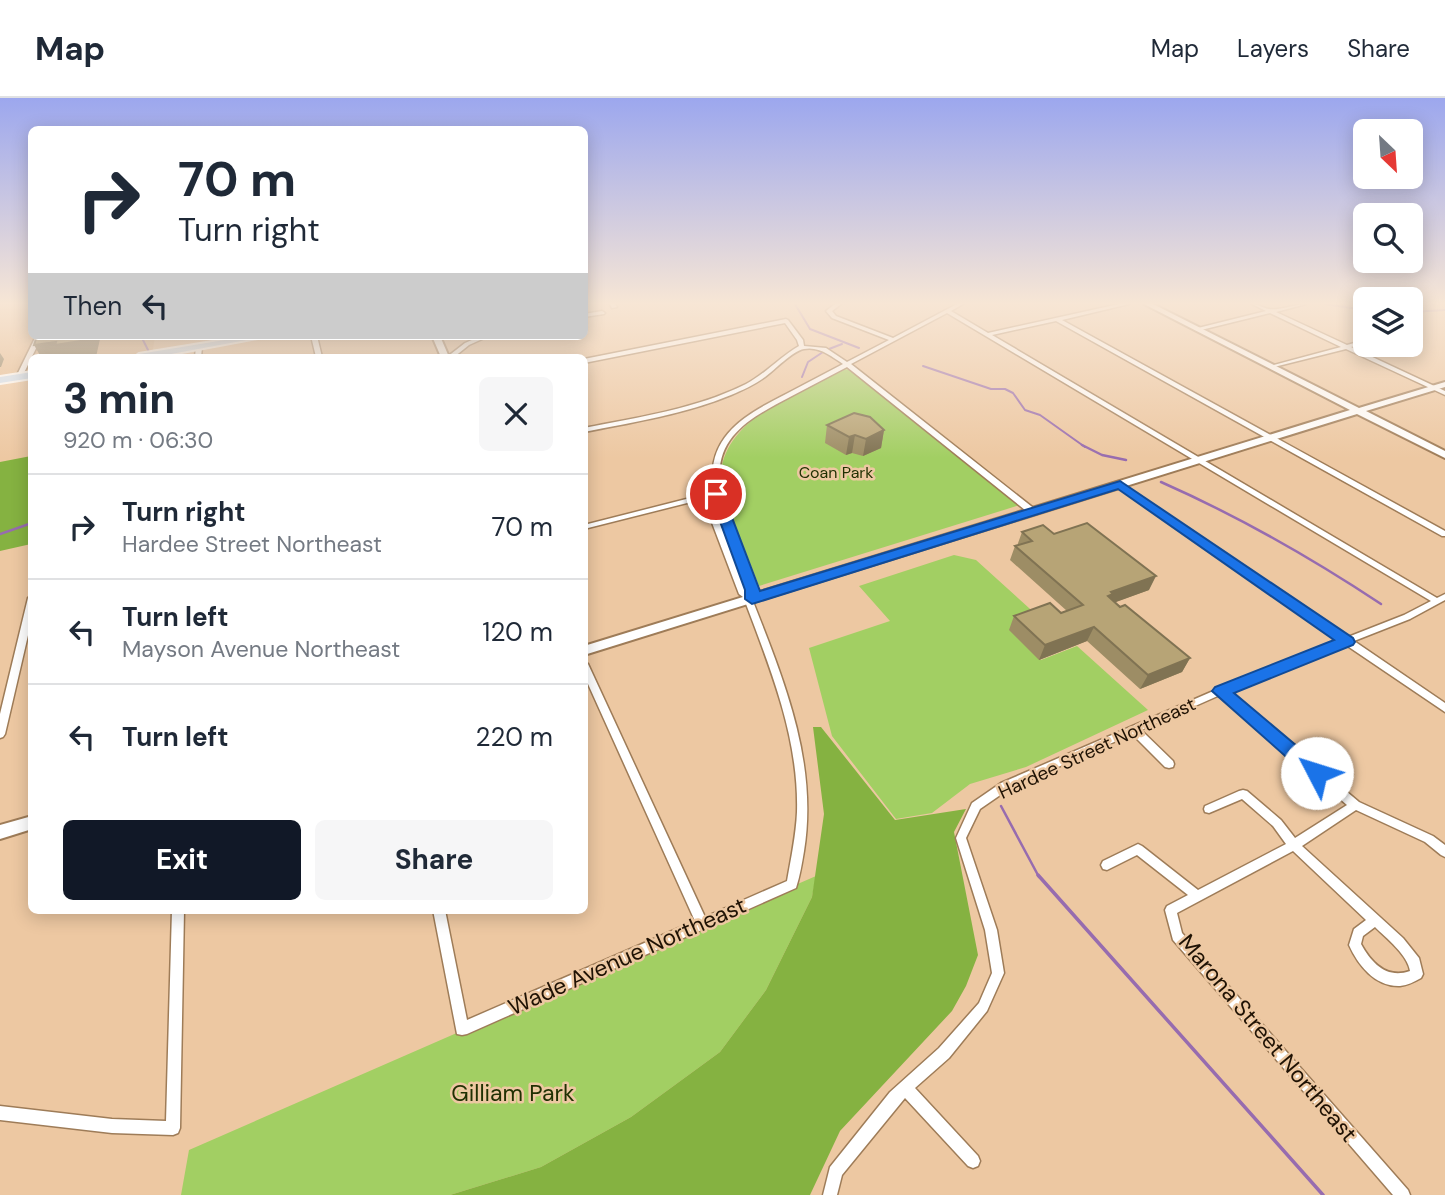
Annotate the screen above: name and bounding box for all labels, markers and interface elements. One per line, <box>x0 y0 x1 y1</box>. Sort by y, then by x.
text: Map <box>35 27 105 70</box>
text: Map <box>1151 33 1199 64</box>
text: Layers <box>1237 33 1309 64</box>
text: Share <box>1347 33 1410 64</box>
north arrow <box>1353 119 1423 189</box>
map controls <box>1353 119 1423 357</box>
text: 70 m <box>178 147 296 211</box>
icon: right <box>63 154 154 245</box>
button: search <box>1353 203 1423 273</box>
text: Turn right <box>178 209 320 251</box>
icon: left <box>136 287 174 325</box>
button: layers <box>1353 287 1423 357</box>
text: Then <box>63 289 122 323</box>
text: 3 min <box>63 371 175 426</box>
button: close <box>479 377 553 451</box>
text: 920 m · 06:30 <box>63 425 213 455</box>
park label: Coan Park <box>799 462 873 483</box>
pin <box>686 464 746 524</box>
icon: arrive <box>697 475 735 513</box>
text: Turn right <box>122 495 246 529</box>
icon: right <box>63 508 101 546</box>
text: 70 m <box>492 510 553 544</box>
text: Hardee Street Northeast <box>122 529 382 559</box>
text: Turn left <box>122 600 229 634</box>
icon: left <box>63 613 101 651</box>
text: 120 m <box>482 615 553 649</box>
text: Mayson Avenue Northeast <box>122 634 400 664</box>
street label: Hardee Street Northeast <box>994 691 1200 805</box>
icon: left <box>63 718 101 756</box>
text: Turn left <box>122 720 229 754</box>
text: 220 m <box>475 720 553 754</box>
position arrow <box>1280 736 1354 810</box>
button: Exit <box>63 820 301 900</box>
button: Share <box>315 820 553 900</box>
street label: Wade Avenue Northeast <box>503 890 751 1022</box>
street label: Marona Street Northeast <box>1172 928 1364 1148</box>
park label: Gilliam Park <box>451 1078 575 1108</box>

